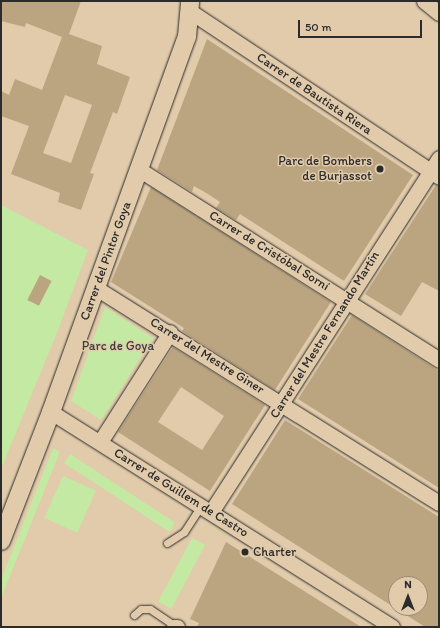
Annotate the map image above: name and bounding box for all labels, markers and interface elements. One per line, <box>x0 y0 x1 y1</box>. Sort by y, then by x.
scale bar <box>300 12 424 38</box>
text: 50 m <box>305 20 331 34</box>
street label: Carrer de Bautista Riera <box>253 50 375 138</box>
place label: Parc de Bombers de Burjassot <box>278 154 372 185</box>
marker: Parc de Bombers de Burjassot <box>375 164 385 174</box>
street label: Carrer del Pintor Goya <box>77 200 135 322</box>
street label: Carrer de Cristóbal Sorní <box>206 208 332 294</box>
street label: Carrer del Mestre Fernando Martín <box>267 249 383 421</box>
street label: Carrer del Mestre Giner <box>147 315 267 397</box>
park label: Parc de Goya <box>82 338 154 354</box>
street label: Carrer de Guillem de Castro <box>111 445 251 541</box>
place label: Charter <box>253 544 296 560</box>
marker: Charter <box>240 547 250 557</box>
north arrow <box>388 576 428 616</box>
text: N <box>404 578 412 591</box>

